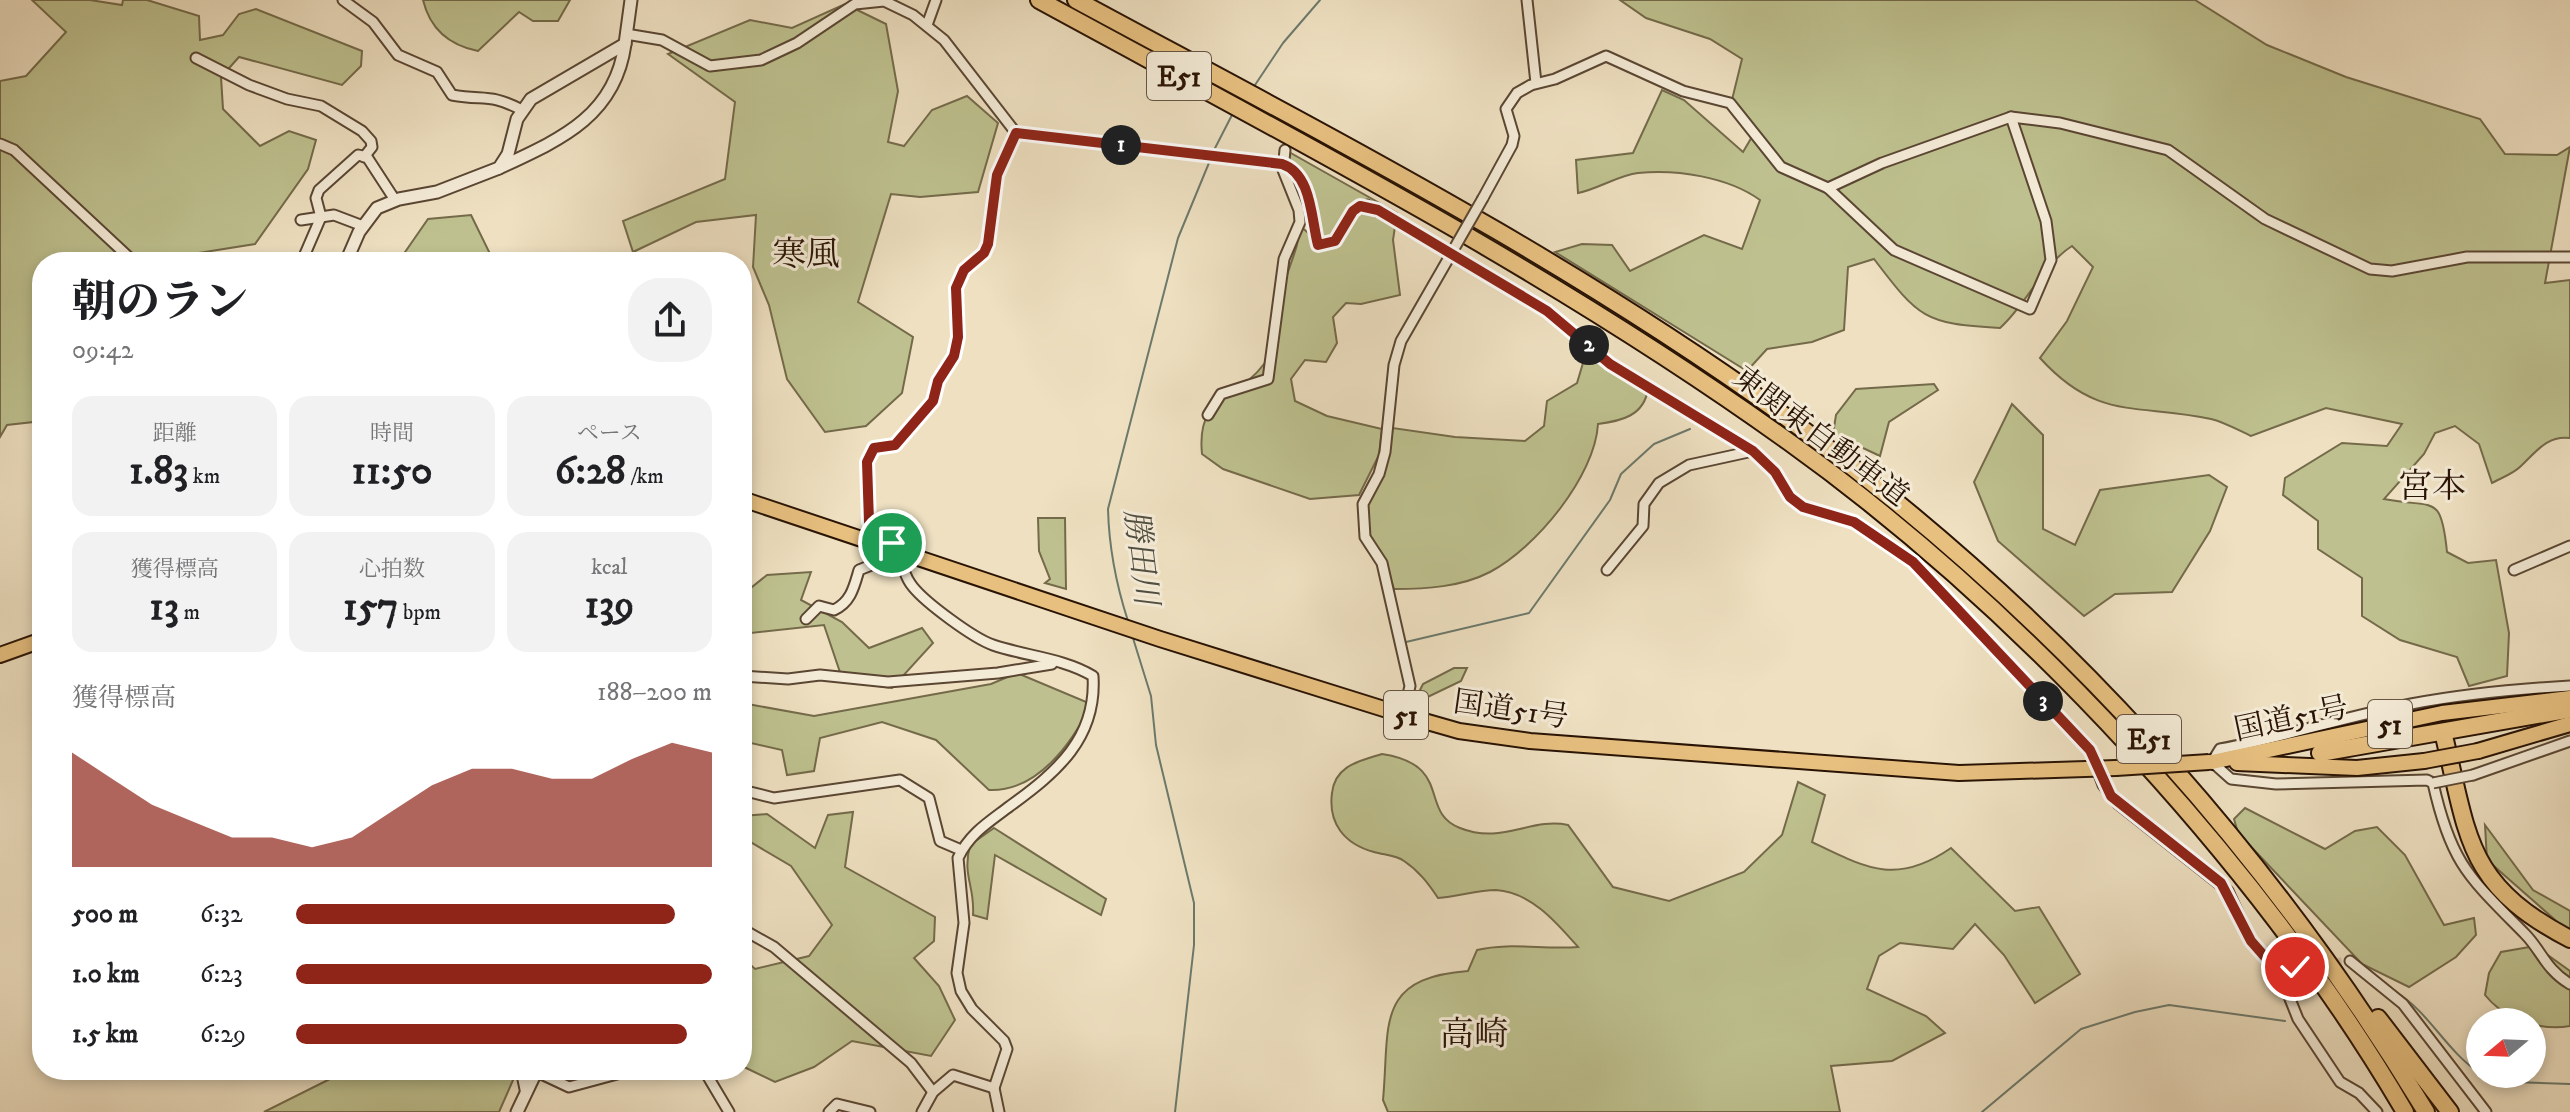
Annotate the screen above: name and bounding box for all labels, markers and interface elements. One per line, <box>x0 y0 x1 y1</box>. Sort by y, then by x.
road number: E51 <box>1147 52 1211 100</box>
pin: 1 <box>1101 125 1141 165</box>
text: 1 <box>1117 131 1125 158</box>
district label: 寒風 <box>772 234 840 276</box>
text: 朝のラン <box>72 276 248 331</box>
button: share <box>628 278 712 362</box>
pin: 2 <box>1569 325 1609 365</box>
text: 2 <box>1584 331 1594 358</box>
text: 09:42 <box>72 334 133 367</box>
street label: 東関東自動車道 <box>1725 359 1915 515</box>
text: 距離 <box>153 420 197 447</box>
text: 時間 <box>370 420 414 447</box>
text: ペース <box>577 420 642 447</box>
text: 1.83 <box>129 447 188 497</box>
text: 11:50 <box>351 447 433 497</box>
text: 6:28 <box>555 447 626 497</box>
text: km <box>188 463 220 490</box>
text: /km <box>626 463 664 490</box>
district label: 宮本 <box>2398 466 2466 508</box>
water label: 勝田川 <box>1114 507 1166 610</box>
pin <box>858 509 926 577</box>
icon: arrive <box>870 521 914 565</box>
text: kcal <box>591 554 627 581</box>
text: 獲得標高 <box>131 556 219 583</box>
text: 心拍数 <box>359 556 425 583</box>
text: 139 <box>585 581 634 631</box>
text: 13 <box>149 583 179 633</box>
text: 157 <box>343 583 398 633</box>
text: m <box>179 599 200 626</box>
text: bpm <box>398 599 441 626</box>
text: 188–200 m <box>597 676 712 709</box>
pin: 3 <box>2023 681 2063 721</box>
text: 獲得標高 <box>72 682 176 715</box>
street label: 国道51号 <box>1451 684 1571 737</box>
text: 3 <box>2039 687 2047 714</box>
street label: 国道51号 <box>2231 689 2352 750</box>
road number: 51 <box>1384 691 1428 739</box>
road number: 51 <box>2368 700 2412 748</box>
road number: E51 <box>2117 715 2181 763</box>
text: 500 m <box>72 898 138 931</box>
text: 6:32 <box>200 898 243 931</box>
pin <box>2261 933 2329 1001</box>
icon: check <box>2273 945 2317 989</box>
text: 1.0 km <box>72 958 140 991</box>
text: 6:23 <box>200 958 243 991</box>
north arrow <box>2466 1008 2546 1088</box>
map controls <box>2466 1008 2546 1088</box>
district label: 高崎 <box>1440 1014 1508 1056</box>
text: 1.5 km <box>72 1018 138 1051</box>
text: 6:29 <box>200 1018 246 1051</box>

